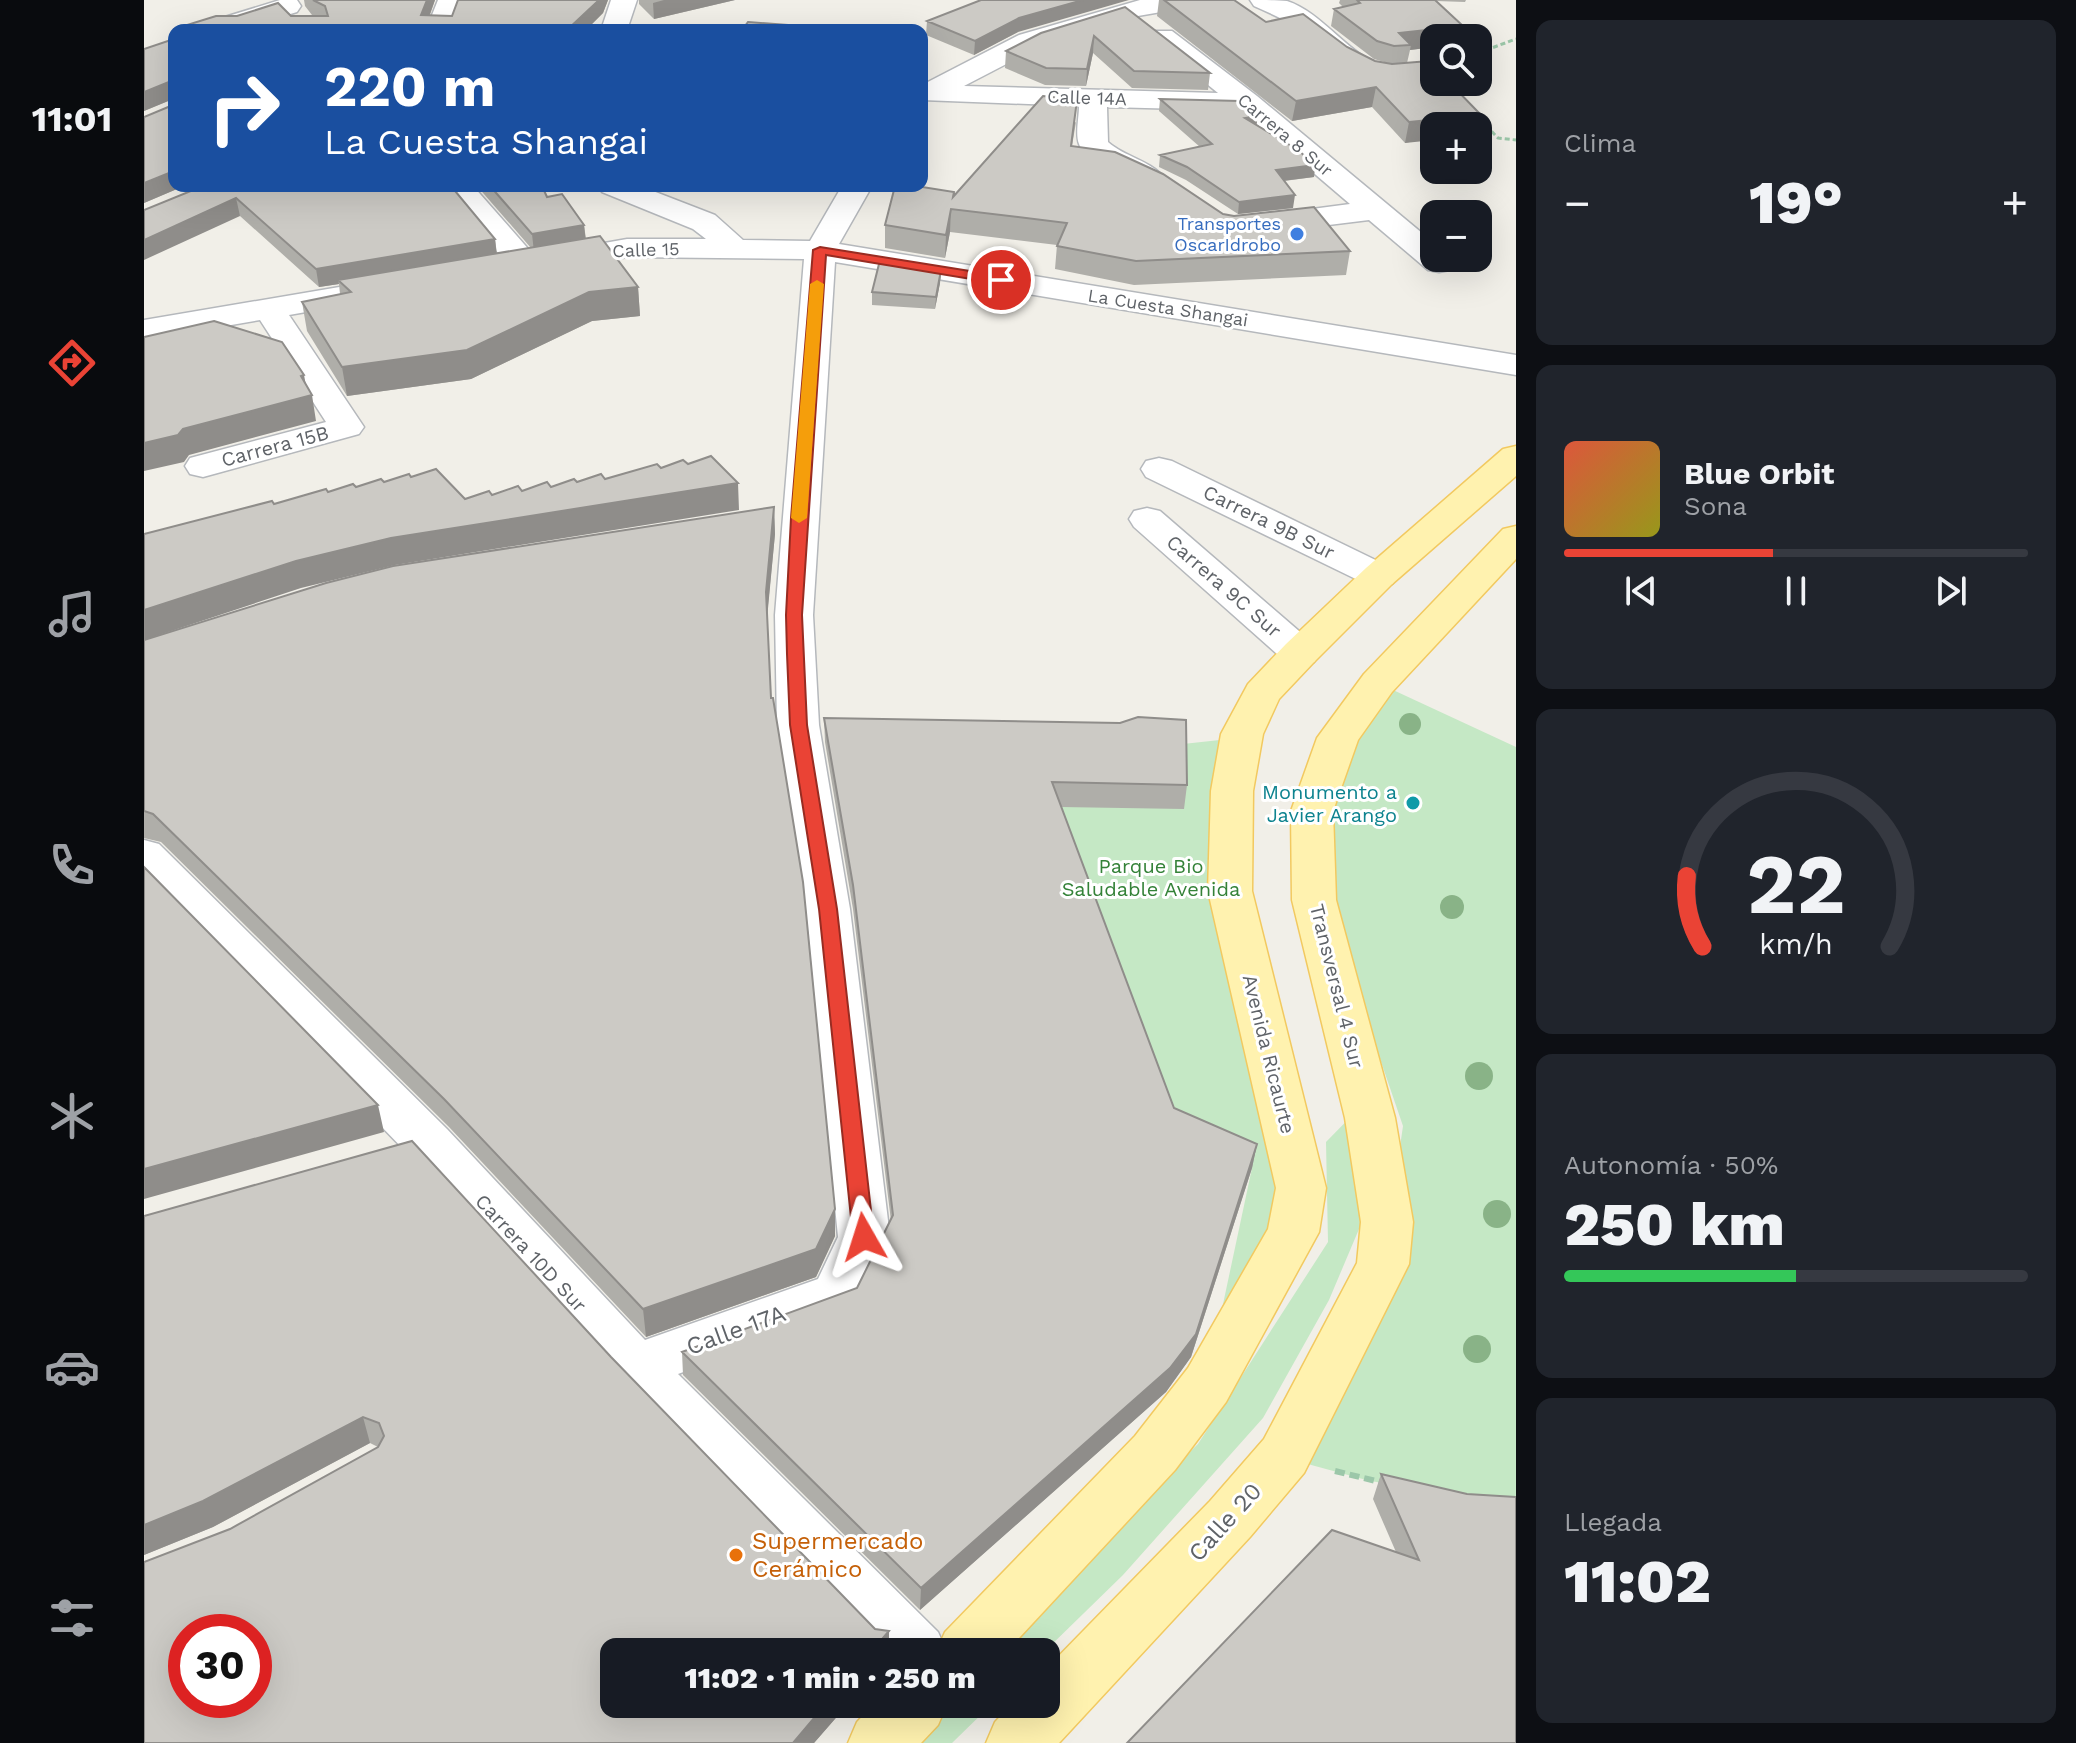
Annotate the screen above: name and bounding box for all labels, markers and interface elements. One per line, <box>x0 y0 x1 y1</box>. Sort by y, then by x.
map controls <box>1420 24 1492 272</box>
button: search <box>1420 24 1492 96</box>
text: 220 m <box>324 54 496 120</box>
icon: right <box>192 56 296 160</box>
street label: Calle 14A <box>1047 86 1127 109</box>
street label: Carrera 8 Sur <box>1234 89 1337 180</box>
text: 11:01 <box>32 98 112 140</box>
button: + <box>1420 112 1492 184</box>
text: La Cuesta Shangai <box>324 121 648 163</box>
text: Clima <box>1564 128 1636 158</box>
text: 19° <box>1749 167 1843 238</box>
text: − <box>1564 177 1591 229</box>
text: + <box>2001 177 2028 229</box>
button: − <box>1420 200 1492 272</box>
place label: Transportes OscarIdrobo <box>1174 213 1281 255</box>
marker: Transportes OscarIdrobo <box>1288 225 1306 243</box>
street label: Calle 15 <box>612 238 680 261</box>
pin <box>967 246 1035 314</box>
icon: arrive <box>979 258 1023 302</box>
street label: La Cuesta Shangai <box>1086 284 1250 331</box>
icon: directions <box>44 335 100 391</box>
street label: Carrera 15B <box>219 420 331 472</box>
text: Blue Orbit <box>1684 456 1834 491</box>
street label: Carrera 9B Sur <box>1199 480 1339 564</box>
text: Sona <box>1684 491 1747 521</box>
street label: Carrera 9C Sur <box>1162 530 1286 642</box>
icon: previous <box>1619 569 1663 613</box>
icon: pause <box>1774 569 1818 613</box>
icon: next <box>1929 569 1973 613</box>
icon: music <box>44 586 100 642</box>
place label: Monumento a Javier Arango <box>1262 780 1397 827</box>
marker: Monumento a Javier Arango <box>1404 794 1422 812</box>
text: 22 <box>1746 836 1846 933</box>
icon: phone <box>44 837 100 893</box>
park label: Parque Bio Saludable Avenida <box>1062 854 1240 901</box>
street label: Transversal 4 Sur <box>1305 901 1369 1071</box>
text: km/h <box>1759 928 1833 962</box>
street label: Avenida Ricaurte <box>1238 972 1300 1136</box>
icon: climate <box>44 1088 100 1144</box>
text: Autonomía · 50% <box>1564 1150 1778 1180</box>
street label: Carrera 10D Sur <box>470 1189 592 1317</box>
text: 250 km <box>1564 1189 1785 1260</box>
position arrow <box>822 1195 906 1279</box>
street label: Calle 17A <box>683 1299 790 1361</box>
icon: car <box>44 1339 100 1395</box>
street label: Calle 20 <box>1183 1477 1267 1567</box>
text: Llegada <box>1564 1507 1662 1537</box>
place label: Supermercado Cerámico <box>752 1527 923 1583</box>
marker: Supermercado Cerámico <box>727 1546 745 1564</box>
text: 11:02 <box>1564 1546 1711 1617</box>
icon: filters <box>44 1590 100 1646</box>
speed limit sign: 30 <box>168 1614 272 1718</box>
text: 11:02 · 1 min · 250 m <box>684 1660 976 1695</box>

